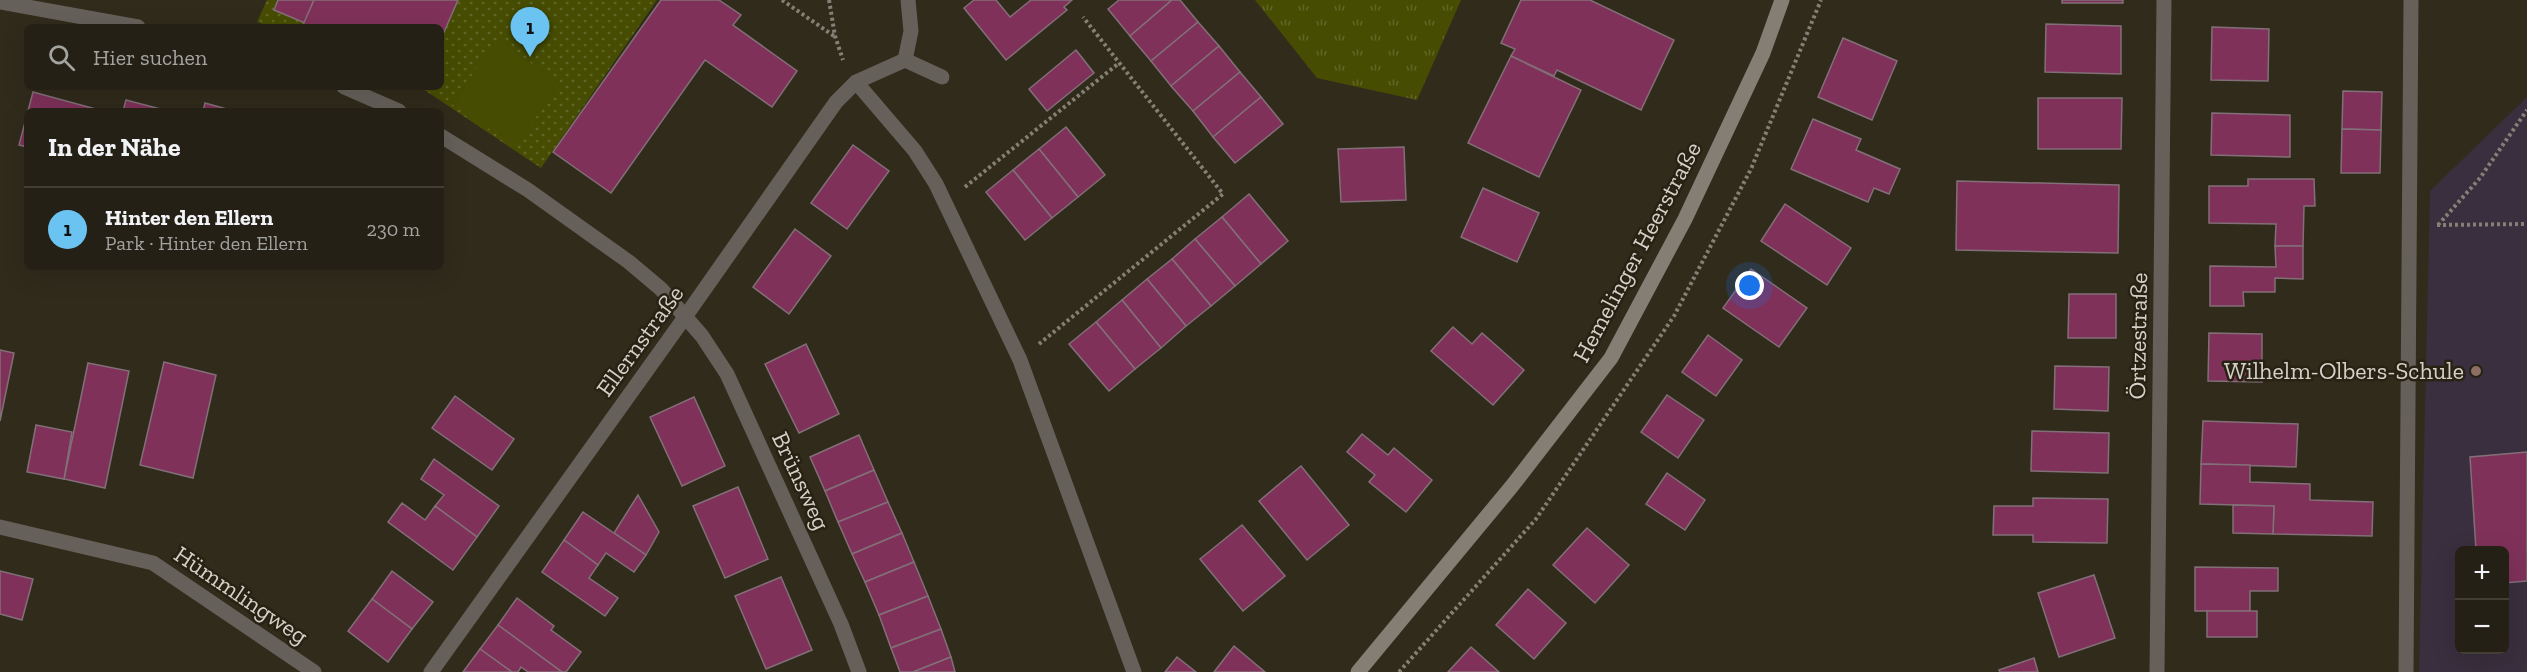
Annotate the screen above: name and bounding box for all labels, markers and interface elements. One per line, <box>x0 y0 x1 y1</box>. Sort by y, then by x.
pin: 1 <box>510 8 550 57</box>
search box <box>24 24 444 90</box>
icon: search <box>45 41 78 74</box>
text: Hier suchen <box>93 44 207 71</box>
text: In der Nähe <box>48 131 180 163</box>
street label: Hemelinger Heerstraße <box>1566 137 1707 367</box>
text: Hinter den Ellern <box>105 204 273 231</box>
text: 1 <box>63 217 72 241</box>
text: 230 m <box>367 217 420 241</box>
text: Park · Hinter den Ellern <box>105 231 308 255</box>
your location <box>1735 271 1764 300</box>
street label: Örtzestraße <box>2122 272 2153 400</box>
street label: Ellernstraße <box>590 280 690 402</box>
place label: Wilhelm-Olbers-Schule <box>2224 356 2464 385</box>
marker: Wilhelm-Olbers-Schule <box>2469 364 2483 378</box>
street label: Brünsweg <box>766 427 837 534</box>
street label: Hümmlingweg <box>169 539 314 650</box>
map controls <box>2455 546 2509 654</box>
button: + <box>2455 546 2509 600</box>
button: − <box>2455 600 2509 654</box>

